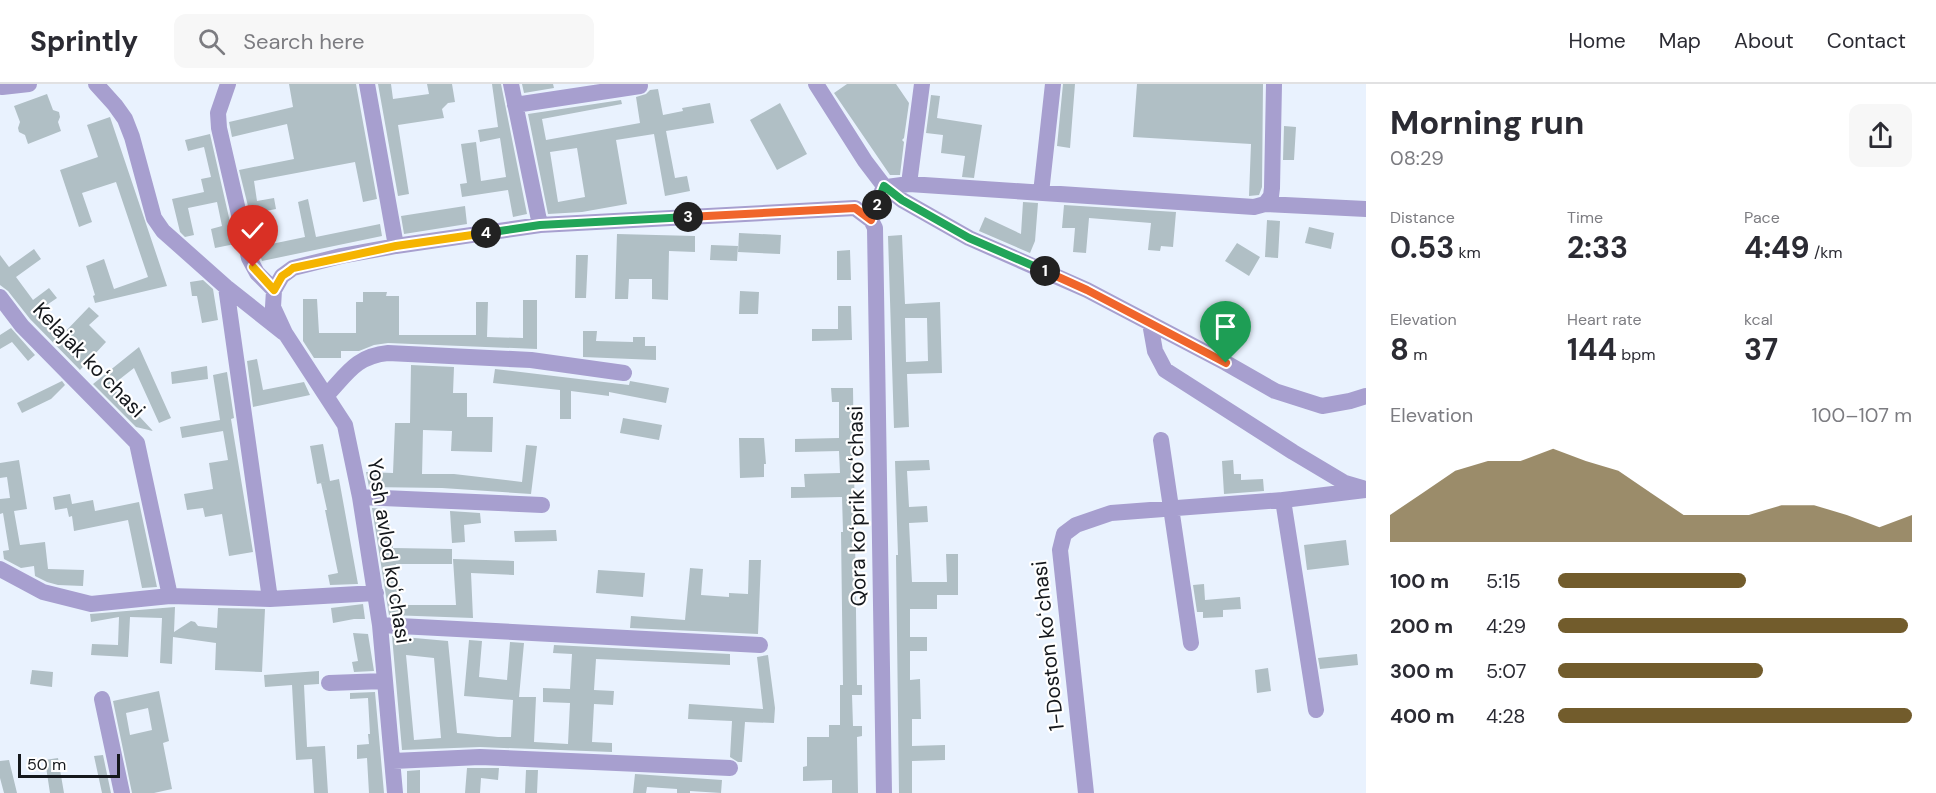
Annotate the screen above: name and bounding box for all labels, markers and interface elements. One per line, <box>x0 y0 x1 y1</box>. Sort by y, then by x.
search box <box>174 14 594 68</box>
text: Sprintly <box>30 23 138 60</box>
icon: search <box>195 25 228 58</box>
text: Search here <box>243 27 365 56</box>
text: Home <box>1568 27 1626 55</box>
text: Map <box>1659 27 1701 55</box>
text: About <box>1734 27 1794 55</box>
text: Contact <box>1827 27 1906 55</box>
text: Morning run <box>1390 101 1584 144</box>
button: share <box>1849 104 1912 167</box>
text: 08:29 <box>1390 145 1444 171</box>
pin: 2 <box>862 190 892 220</box>
text: 2 <box>872 194 882 215</box>
pin: 3 <box>673 202 703 232</box>
pin <box>227 205 278 267</box>
text: 3 <box>683 206 693 227</box>
text: Distance <box>1390 207 1455 228</box>
text: Time <box>1567 207 1603 228</box>
text: Pace <box>1744 207 1780 228</box>
icon: check <box>236 214 269 247</box>
pin: 4 <box>471 218 501 248</box>
text: 4 <box>481 222 491 243</box>
text: 0.53 <box>1390 228 1454 267</box>
text: 2:33 <box>1567 228 1628 267</box>
text: 4:49 <box>1744 228 1810 267</box>
text: km <box>1454 242 1481 263</box>
text: /km <box>1810 242 1843 263</box>
pin: 1 <box>1030 256 1060 286</box>
text: 1 <box>1042 260 1048 281</box>
street label: Kelajak koʻchasi <box>27 296 151 424</box>
pin <box>1200 301 1251 363</box>
text: Elevation <box>1390 309 1457 330</box>
text: Heart rate <box>1567 309 1642 330</box>
text: kcal <box>1744 309 1773 330</box>
icon: arrive <box>1209 310 1242 343</box>
text: 8 <box>1390 330 1409 369</box>
text: 144 <box>1567 330 1617 369</box>
text: 37 <box>1744 330 1778 369</box>
text: m <box>1409 344 1428 365</box>
text: bpm <box>1617 344 1655 365</box>
text: Elevation <box>1390 402 1473 428</box>
text: 100–107 m <box>1812 402 1912 428</box>
street label: Qora koʻprik koʻchasi <box>841 405 873 607</box>
street label: Yosh avlod koʻchasi <box>361 456 417 646</box>
street label: 1-Doston koʻchasi <box>1025 560 1071 732</box>
text: 100 m <box>1390 568 1449 594</box>
text: 5:15 <box>1486 568 1521 594</box>
text: 200 m <box>1390 613 1453 639</box>
text: 4:29 <box>1486 613 1526 639</box>
text: 300 m <box>1390 658 1454 684</box>
text: 5:07 <box>1486 658 1526 684</box>
text: 400 m <box>1390 703 1455 729</box>
text: 4:28 <box>1486 703 1526 729</box>
scale bar <box>18 751 120 778</box>
text: 50 m <box>27 754 66 775</box>

